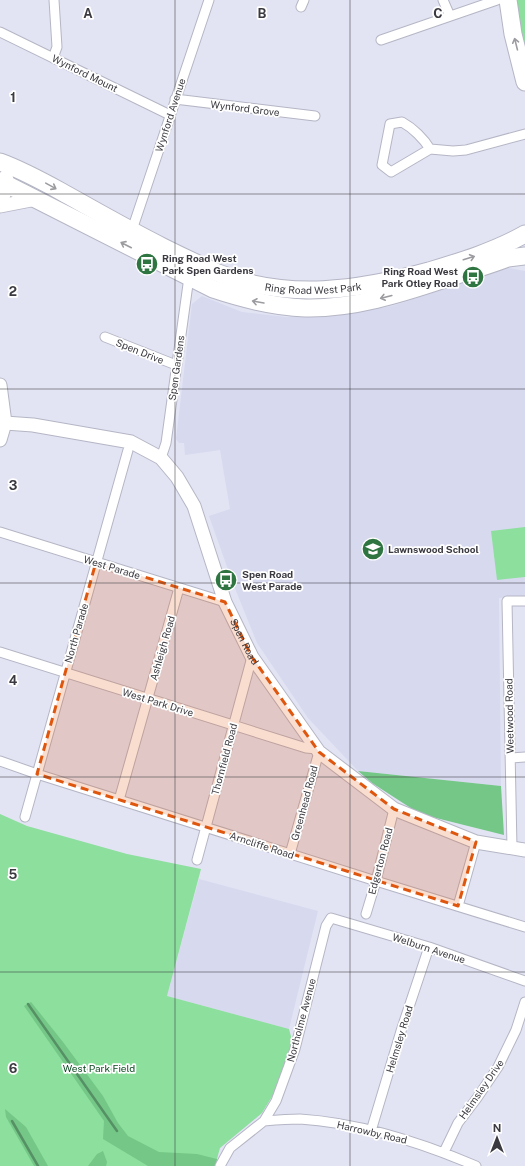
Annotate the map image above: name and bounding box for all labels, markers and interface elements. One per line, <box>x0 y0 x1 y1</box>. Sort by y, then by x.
text: A <box>83 6 93 21</box>
text: B <box>258 6 267 21</box>
text: C <box>433 6 443 21</box>
one-way arrow <box>511 38 519 51</box>
street label: Wynford Mount <box>50 52 120 94</box>
street label: Wynford Avenue <box>152 76 188 153</box>
text: 1 <box>10 90 16 105</box>
street label: Wynford Grove <box>210 98 281 118</box>
one-way arrow <box>45 183 57 191</box>
one-way arrow <box>120 241 132 248</box>
bus stop icon: Ring Road West Park Spen Gardens <box>134 251 160 277</box>
place label: Ring Road West Park Spen Gardens <box>162 252 254 276</box>
one-way arrow <box>463 254 475 262</box>
bus stop icon: Ring Road West Park Otley Road <box>460 264 486 290</box>
place label: Ring Road West Park Otley Road <box>381 265 458 289</box>
street label: Ring Road West Park <box>264 280 363 296</box>
text: 2 <box>9 284 17 299</box>
one-way arrow <box>380 293 393 301</box>
one-way arrow <box>252 298 265 306</box>
street label: Spen Gardens <box>165 335 187 401</box>
street label: Spen Drive <box>114 336 166 366</box>
text: 3 <box>9 478 18 493</box>
school or university icon: Lawnswood School <box>360 536 386 562</box>
place label: Lawnswood School <box>388 543 479 555</box>
street label: West Parade <box>82 553 142 581</box>
bus stop icon: Spen Road West Parade <box>213 567 239 593</box>
place label: Spen Road West Parade <box>242 568 302 592</box>
street label: North Parade <box>62 601 90 664</box>
street label: Ashleigh Road <box>147 614 177 682</box>
street label: Spen Road <box>228 616 262 667</box>
text: 4 <box>9 673 18 688</box>
street label: Weetwood Road <box>502 678 516 754</box>
street label: West Park Drive <box>121 685 195 719</box>
street label: Thornfield Road <box>209 722 239 796</box>
street label: Greenhead Road <box>288 764 320 842</box>
street label: Edgerton Road <box>365 826 395 896</box>
street label: Arncliffe Road <box>228 829 296 861</box>
text: 5 <box>9 867 18 882</box>
street label: Welburn Avenue <box>391 931 467 966</box>
street label: Northolme Avenue <box>284 976 318 1063</box>
street label: Helmsley Road <box>383 1004 415 1074</box>
street label: Helmsley Drive <box>456 1057 506 1121</box>
text: 6 <box>9 1061 18 1076</box>
park label: West Park Field <box>63 1062 135 1074</box>
street label: Harrowby Road <box>336 1118 408 1146</box>
north arrow <box>477 1118 517 1158</box>
text: N <box>493 1122 501 1134</box>

